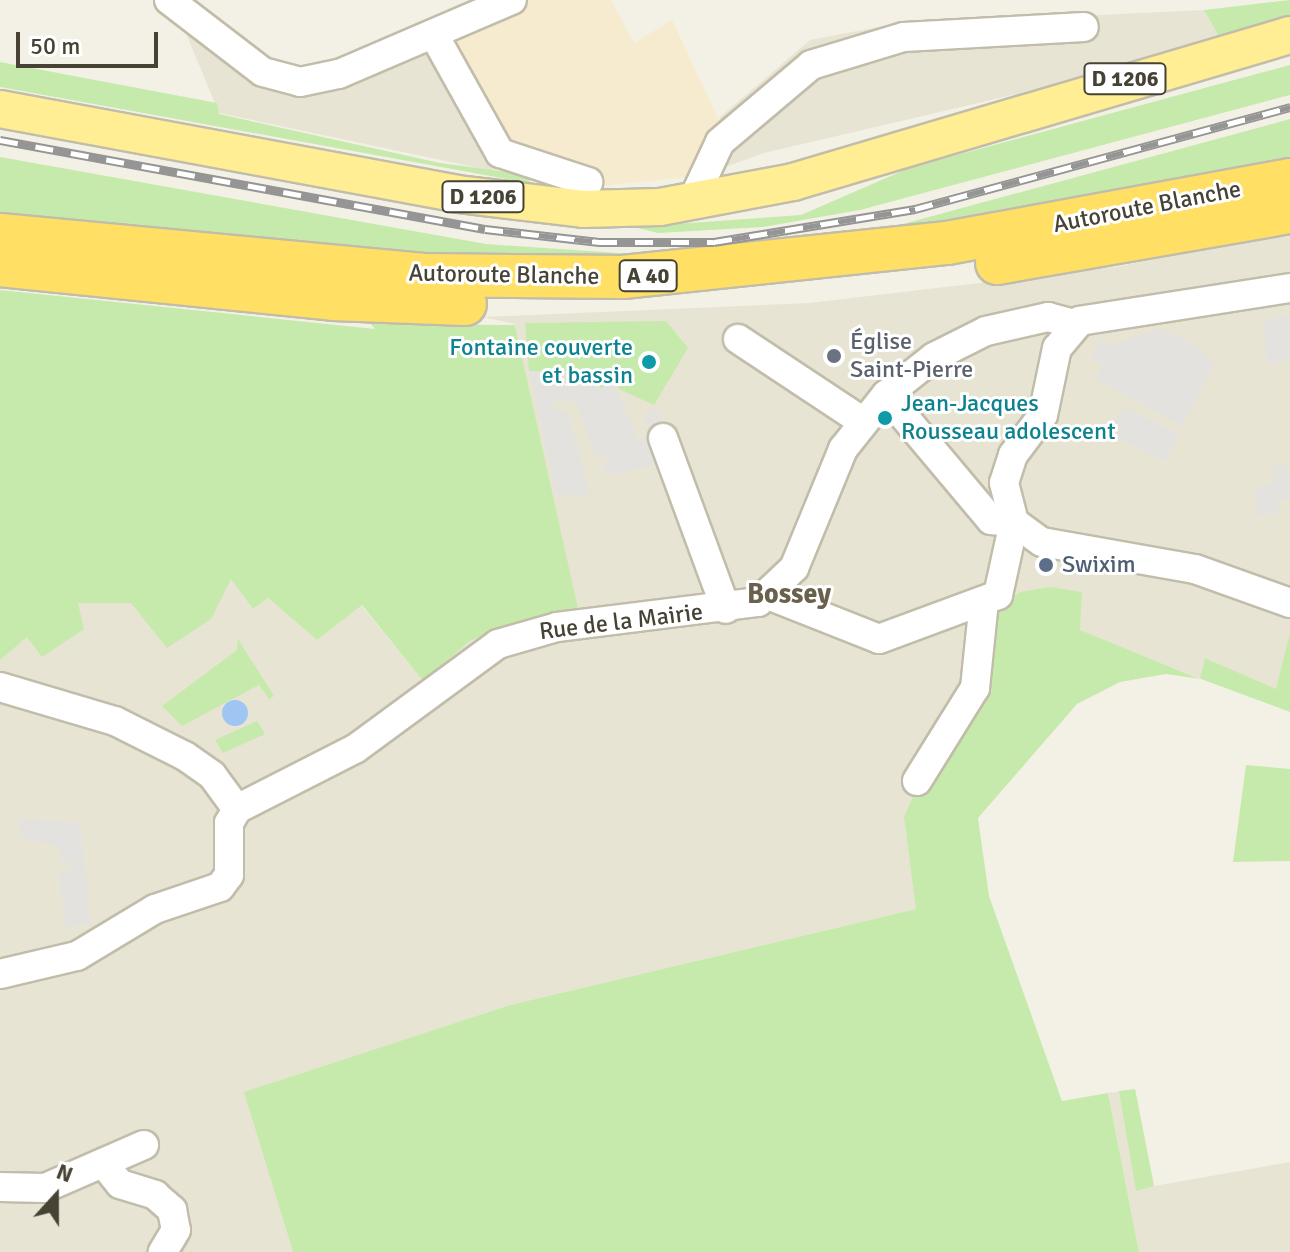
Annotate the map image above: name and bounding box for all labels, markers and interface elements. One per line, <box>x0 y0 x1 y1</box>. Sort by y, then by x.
scale bar <box>20 16 162 66</box>
text: 50 m <box>30 31 80 61</box>
road number: D 1206 <box>1083 61 1167 97</box>
street label: Autoroute Blanche <box>1051 175 1243 239</box>
road number: D 1206 <box>441 179 525 215</box>
road number: A 40 <box>618 258 678 294</box>
street label: Autoroute Blanche <box>408 259 600 291</box>
place label: Église Saint-Pierre <box>850 328 973 384</box>
place label: Fontaine couverte et bassin <box>449 334 633 390</box>
marker: Église Saint-Pierre <box>825 347 843 365</box>
marker: Fontaine couverte et bassin <box>640 353 658 371</box>
place label: Jean-Jacques Rousseau adolescent <box>901 390 1116 446</box>
marker: Jean-Jacques Rousseau adolescent <box>876 409 894 427</box>
place label: Swixim <box>1062 551 1136 579</box>
marker: Swixim <box>1037 556 1055 574</box>
district label: Bossey <box>747 577 831 611</box>
street label: Rue de la Mairie <box>538 598 704 646</box>
north arrow <box>16 1156 96 1236</box>
text: N <box>53 1158 77 1188</box>

